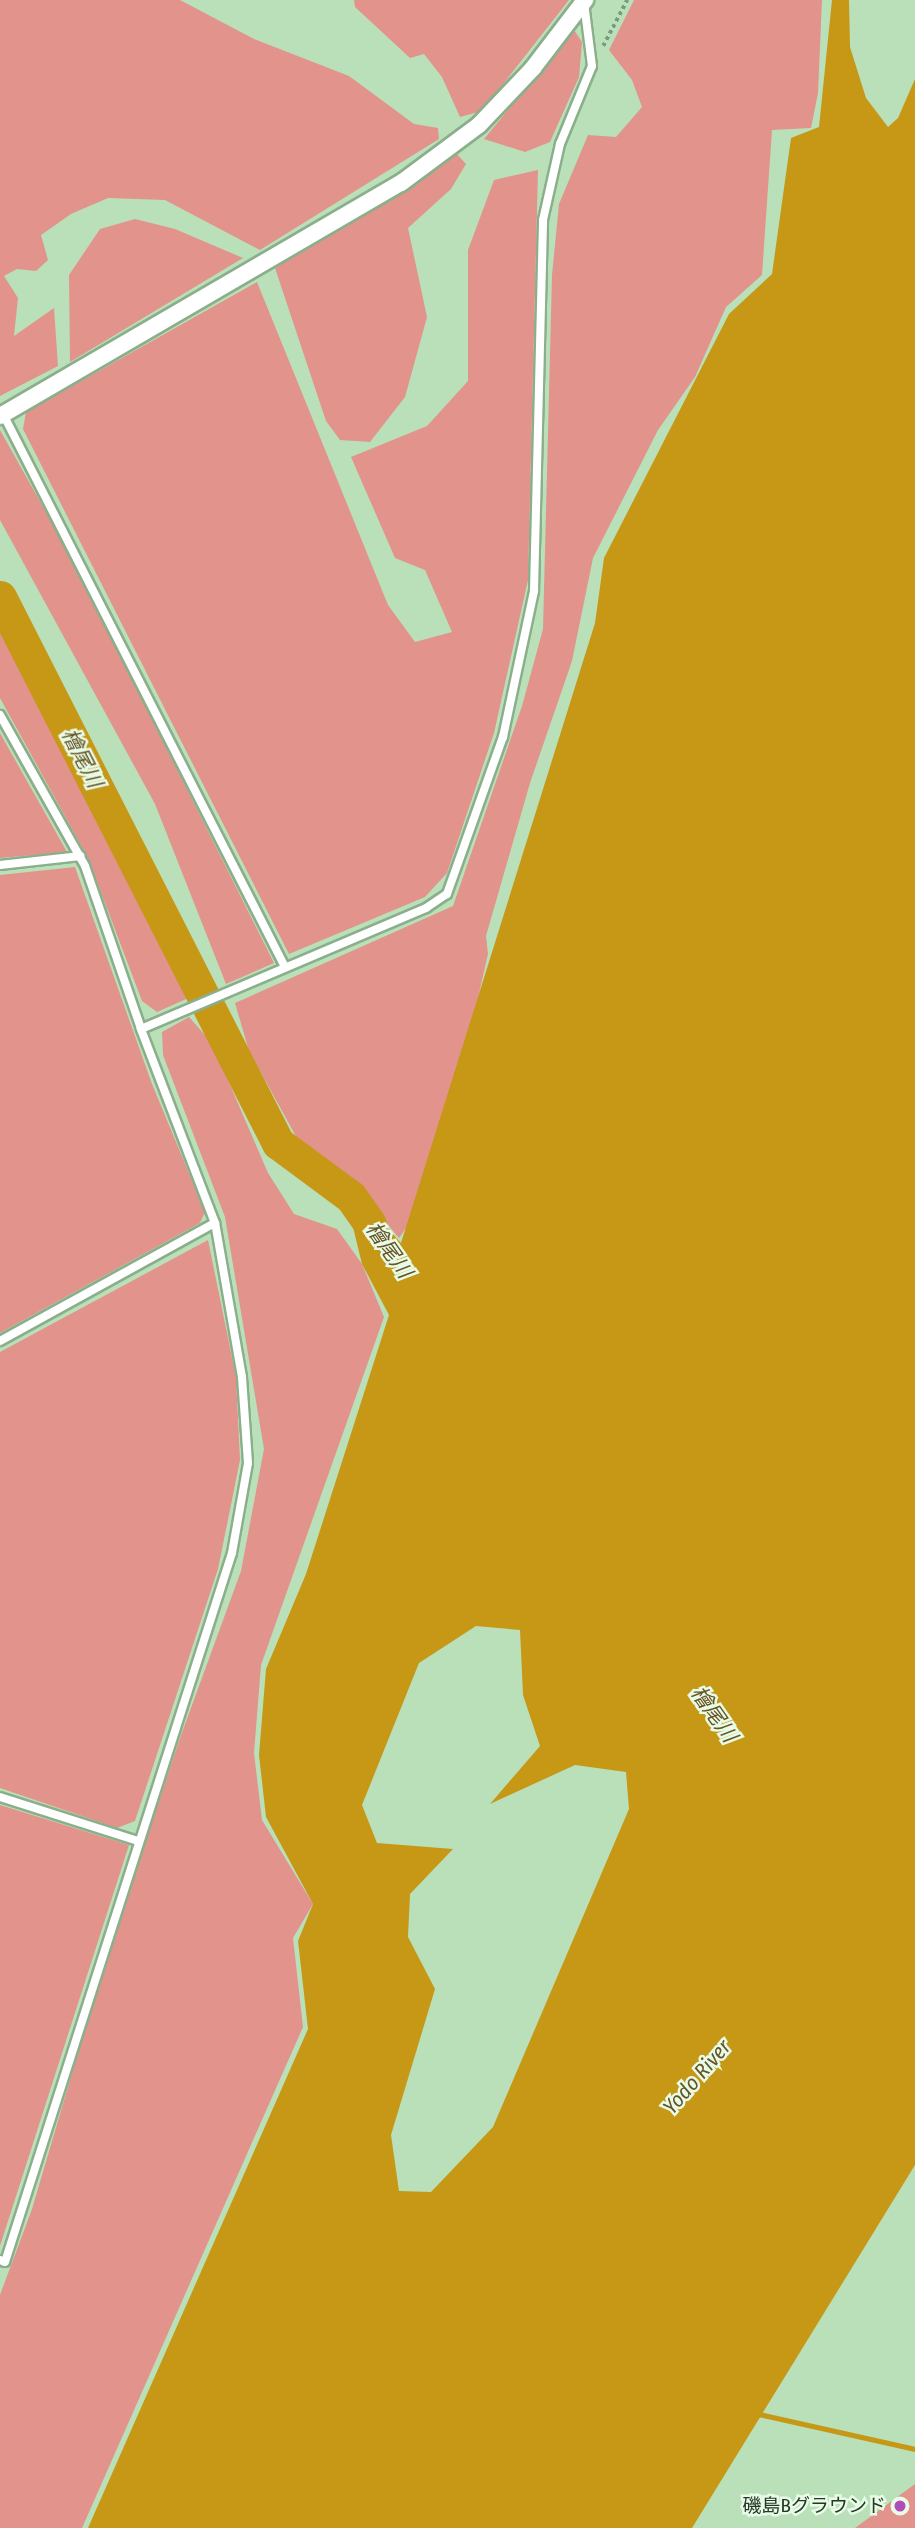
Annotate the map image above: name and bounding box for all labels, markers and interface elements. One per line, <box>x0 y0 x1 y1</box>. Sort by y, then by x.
water label: 檜尾川 <box>56 724 108 792</box>
water label: 檜尾川 <box>361 1217 417 1283</box>
water label: 檜尾川 <box>686 1681 742 1747</box>
water label: Yodo River <box>658 2035 736 2119</box>
place label: 磯島Bグラウンド <box>743 2495 886 2517</box>
marker: 磯島Bグラウンド <box>892 2498 908 2514</box>

